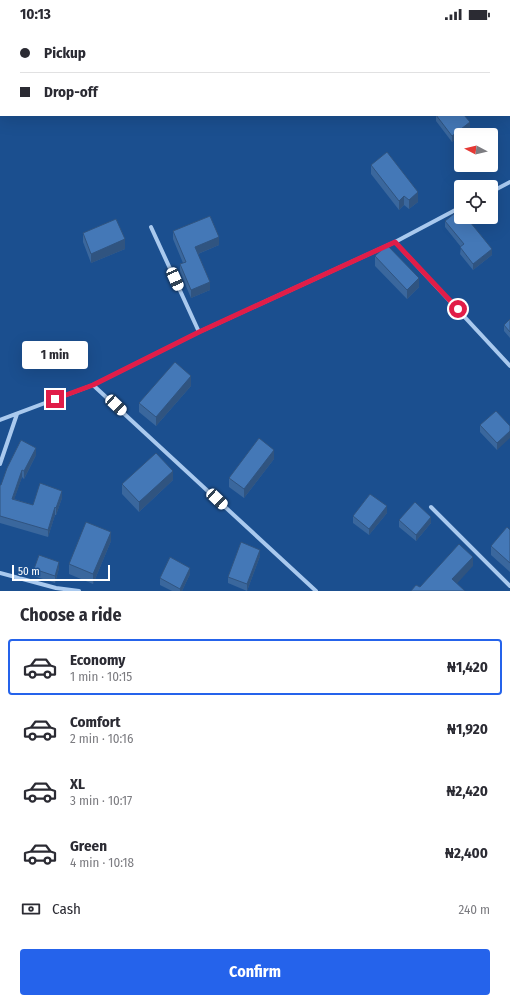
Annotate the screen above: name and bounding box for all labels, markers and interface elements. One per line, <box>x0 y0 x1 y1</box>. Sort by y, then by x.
text: 10:13 <box>20 5 51 23</box>
text: Pickup <box>44 44 86 62</box>
text: Drop-off <box>44 83 98 101</box>
north arrow <box>454 128 498 172</box>
map controls <box>454 128 498 224</box>
button: locate <box>454 180 498 224</box>
car <box>165 266 185 292</box>
route start <box>449 300 467 318</box>
callout: 1 min <box>22 341 88 369</box>
text: 1 min <box>41 347 69 362</box>
route end <box>46 390 64 408</box>
car <box>103 392 129 418</box>
car <box>204 486 230 512</box>
scale bar <box>12 563 110 582</box>
text: 50 m <box>18 565 40 578</box>
text: Choose a ride <box>20 604 122 626</box>
icon: car <box>22 649 58 685</box>
text: Economy <box>70 651 125 669</box>
text: ₦1,420 <box>447 658 488 676</box>
text: 1 min · 10:15 <box>70 669 132 684</box>
icon: car <box>22 711 58 747</box>
text: Comfort <box>70 713 121 731</box>
text: ₦1,920 <box>447 720 488 738</box>
text: 2 min · 10:16 <box>70 731 133 746</box>
icon: car <box>22 773 58 809</box>
text: XL <box>70 775 85 793</box>
text: ₦2,420 <box>446 782 488 800</box>
text: 3 min · 10:17 <box>70 793 132 808</box>
icon: car <box>22 835 58 871</box>
text: Green <box>70 837 107 855</box>
text: ₦2,400 <box>445 844 488 862</box>
text: 4 min · 10:18 <box>70 855 134 870</box>
icon: cash <box>20 898 42 920</box>
text: Cash <box>52 900 81 918</box>
text: 240 m <box>458 902 490 917</box>
button: Confirm <box>20 949 490 995</box>

